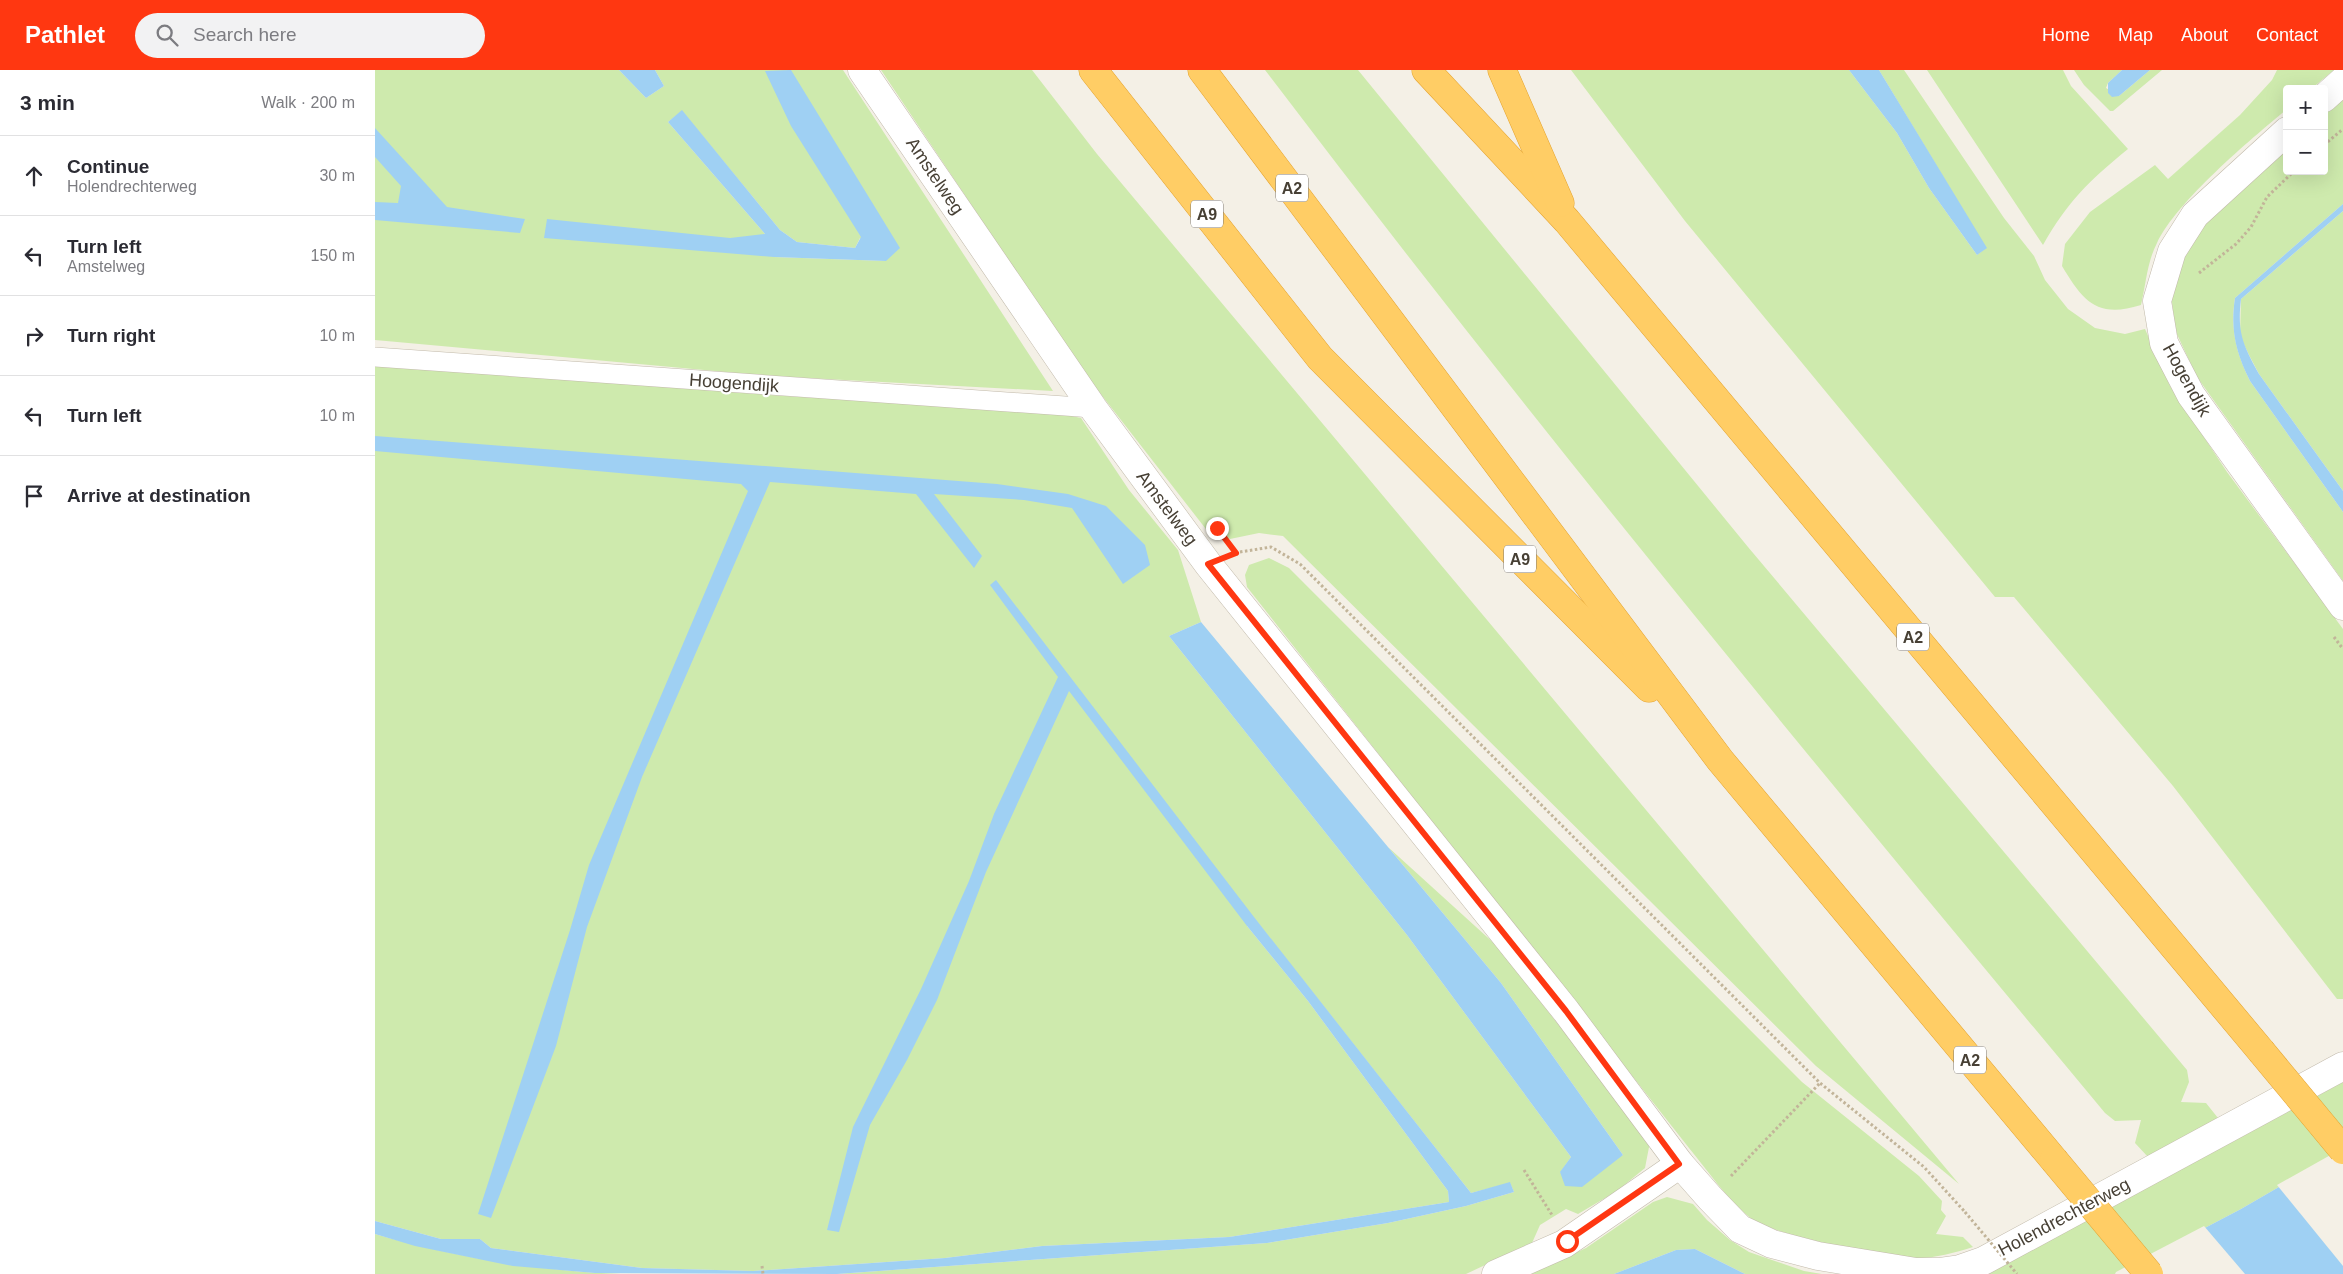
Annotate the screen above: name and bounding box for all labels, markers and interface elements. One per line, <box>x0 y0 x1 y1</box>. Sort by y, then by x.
search box <box>135 13 485 58</box>
text: Pathlet <box>25 21 105 48</box>
icon: search <box>153 21 181 49</box>
text: Search here <box>193 24 297 45</box>
text: Home <box>2042 25 2090 45</box>
text: Map <box>2118 25 2153 45</box>
text: About <box>2181 25 2228 45</box>
text: Contact <box>2256 25 2318 45</box>
map controls <box>2283 85 2328 175</box>
button: + <box>2283 85 2328 130</box>
text: 3 min <box>20 91 75 114</box>
text: Walk · 200 m <box>261 94 355 111</box>
button: − <box>2283 130 2328 175</box>
street label: Amstelweg <box>902 134 968 218</box>
text: Continue <box>67 156 149 177</box>
icon: ahead <box>20 162 48 190</box>
text: 30 m <box>319 167 355 184</box>
road number: A2 <box>1276 175 1308 202</box>
text: Holendrechterweg <box>67 178 197 195</box>
road number: A9 <box>1191 200 1223 228</box>
text: Turn left <box>67 236 142 257</box>
icon: left <box>20 242 48 270</box>
text: 150 m <box>311 247 355 264</box>
text: Amstelweg <box>67 258 145 275</box>
icon: right <box>20 322 48 350</box>
text: Turn right <box>67 325 155 346</box>
text: 10 m <box>319 327 355 344</box>
street label: Hogendijk <box>2159 340 2216 421</box>
street label: Hoogendijk <box>688 370 781 396</box>
icon: left <box>20 402 48 430</box>
text: Turn left <box>67 405 142 426</box>
text: 10 m <box>319 407 355 424</box>
street label: Amstelweg <box>1133 467 1201 549</box>
icon: arrive <box>20 482 48 510</box>
text: Arrive at destination <box>67 485 251 506</box>
route end <box>1206 517 1229 540</box>
road number: A9 <box>1504 546 1536 572</box>
road number: A2 <box>1897 624 1929 650</box>
road number: A2 <box>1954 1046 1986 1074</box>
street label: Holendrechterweg <box>1995 1174 2133 1260</box>
route start <box>1556 1230 1579 1253</box>

